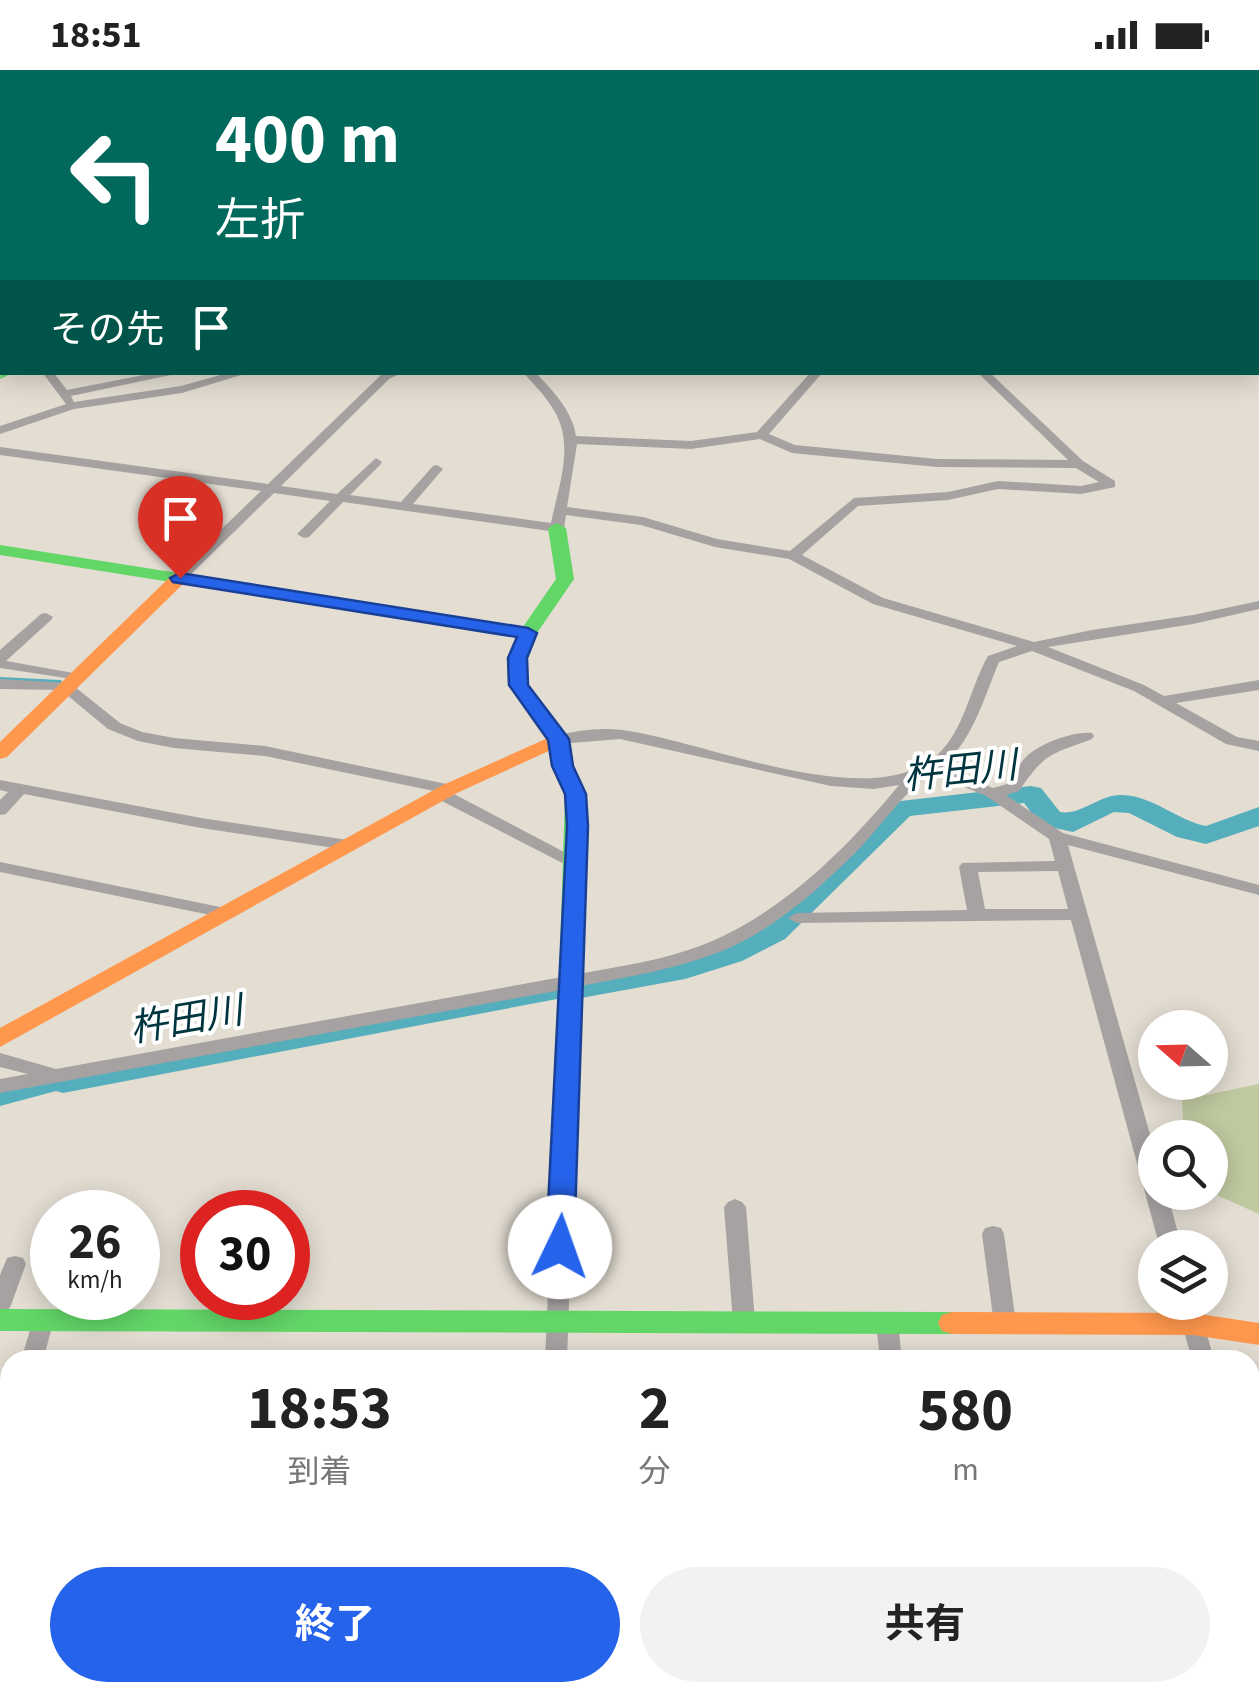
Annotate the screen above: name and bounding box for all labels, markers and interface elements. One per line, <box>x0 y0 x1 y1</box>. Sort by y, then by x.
text: 18:51 <box>50 8 142 62</box>
text: 400 m <box>215 90 400 190</box>
icon: left <box>50 110 180 240</box>
text: 左折 <box>215 189 305 253</box>
icon: arrive <box>184 300 239 355</box>
text: その先 <box>50 303 164 357</box>
pin <box>138 476 223 579</box>
icon: arrive <box>153 491 208 546</box>
water label: 杵田川 <box>901 738 1024 804</box>
water label: 杵田川 <box>125 983 251 1056</box>
north arrow <box>1138 1010 1228 1100</box>
map controls <box>1138 1010 1228 1320</box>
button: search <box>1138 1120 1228 1210</box>
speed limit sign: 30 <box>180 1190 310 1320</box>
position arrow <box>508 1195 612 1299</box>
text: 26 <box>69 1207 121 1278</box>
button: layers <box>1138 1230 1228 1320</box>
text: km/h <box>67 1262 123 1298</box>
text: 18:53 <box>247 1367 392 1452</box>
text: 2 <box>639 1367 671 1452</box>
text: 580 <box>918 1369 1013 1454</box>
text: m <box>952 1447 979 1493</box>
text: 到着 <box>287 1449 351 1495</box>
text: 分 <box>639 1449 671 1495</box>
button: 終了 <box>50 1567 620 1682</box>
button: 共有 <box>640 1567 1210 1682</box>

